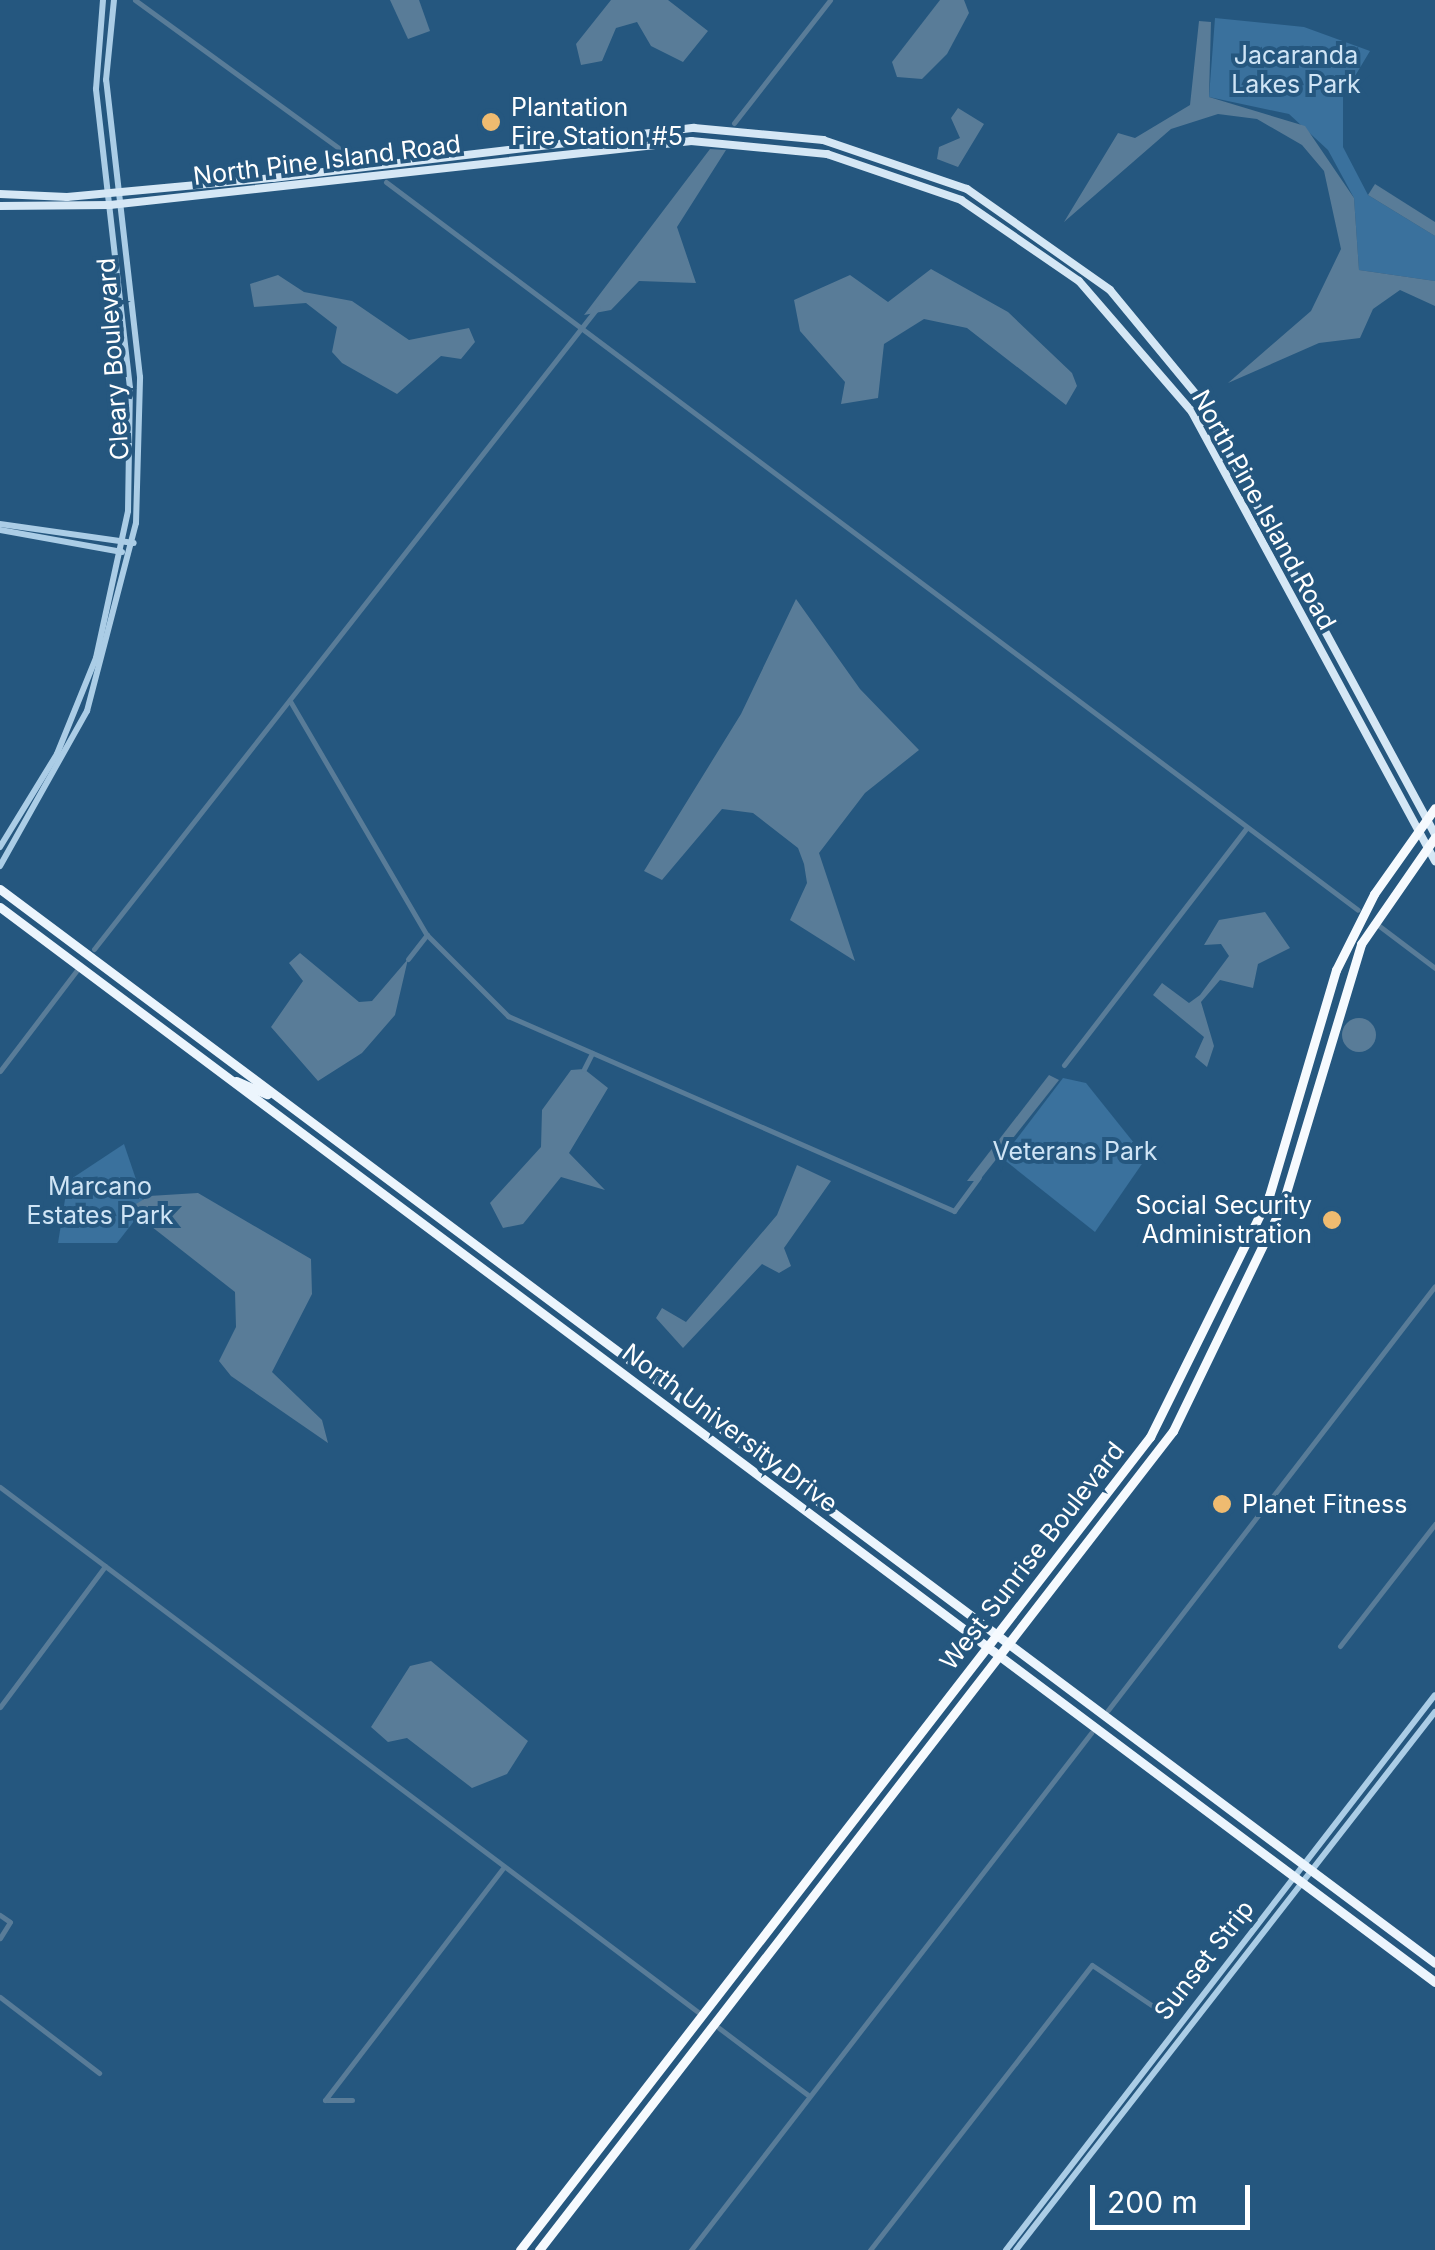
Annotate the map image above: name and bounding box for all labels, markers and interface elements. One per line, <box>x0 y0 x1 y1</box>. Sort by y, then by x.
park label: Jacaranda Lakes Park <box>1231 41 1361 100</box>
place label: Plantation Fire Station #5 <box>511 93 683 152</box>
marker: Plantation Fire Station #5 <box>480 111 502 133</box>
street label: North Pine Island Road <box>191 129 463 191</box>
street label: Cleary Boulevard <box>91 257 135 461</box>
street label: North Pine Island Road <box>1186 385 1342 635</box>
park label: Veterans Park <box>992 1136 1158 1166</box>
park label: Marcano Estates Park <box>27 1172 173 1231</box>
place label: Social Security Administration <box>1135 1191 1312 1250</box>
marker: Social Security Administration <box>1321 1209 1343 1231</box>
street label: North University Drive <box>616 1337 844 1519</box>
street label: West Sunrise Boulevard <box>934 1436 1130 1676</box>
place label: Planet Fitness <box>1242 1489 1407 1519</box>
marker: Planet Fitness <box>1211 1493 1233 1515</box>
street label: Sunset Strip <box>1148 1894 1260 2026</box>
scale bar <box>1095 2165 1255 2227</box>
text: 200 m <box>1107 2184 1198 2220</box>

